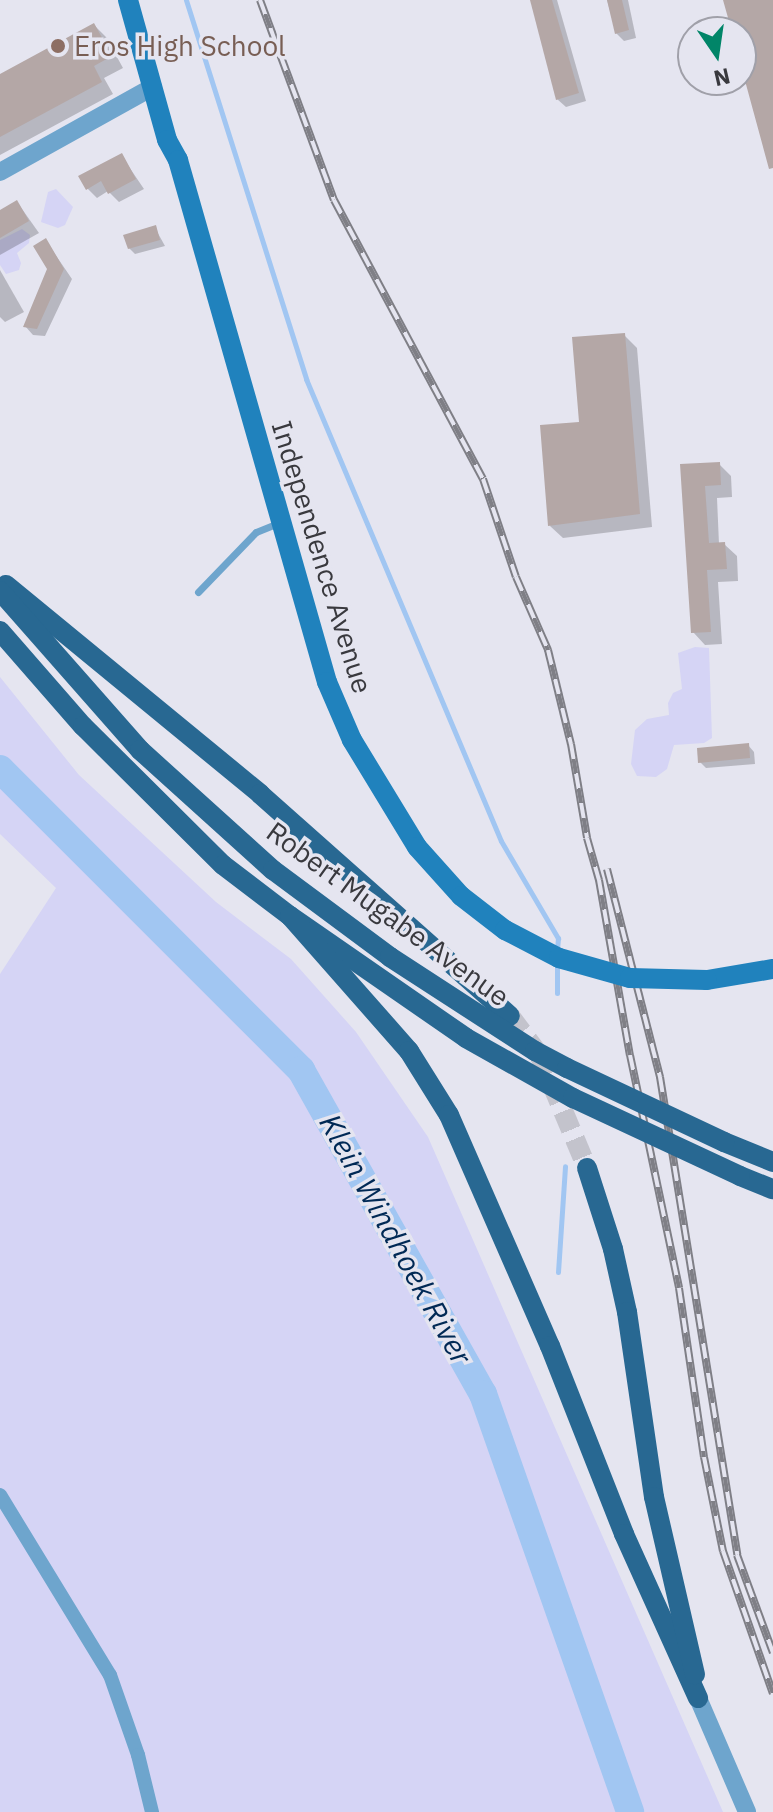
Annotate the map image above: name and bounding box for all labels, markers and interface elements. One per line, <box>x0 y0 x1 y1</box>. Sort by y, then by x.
north arrow <box>677 16 757 96</box>
place label: Eros High School <box>74 29 286 63</box>
marker: Eros High School <box>49 37 67 55</box>
text: N <box>711 62 733 94</box>
street label: Independence Avenue <box>265 417 379 697</box>
street label: Robert Mugabe Avenue <box>260 815 516 1013</box>
water label: Klein Windhoek River <box>312 1108 480 1370</box>

